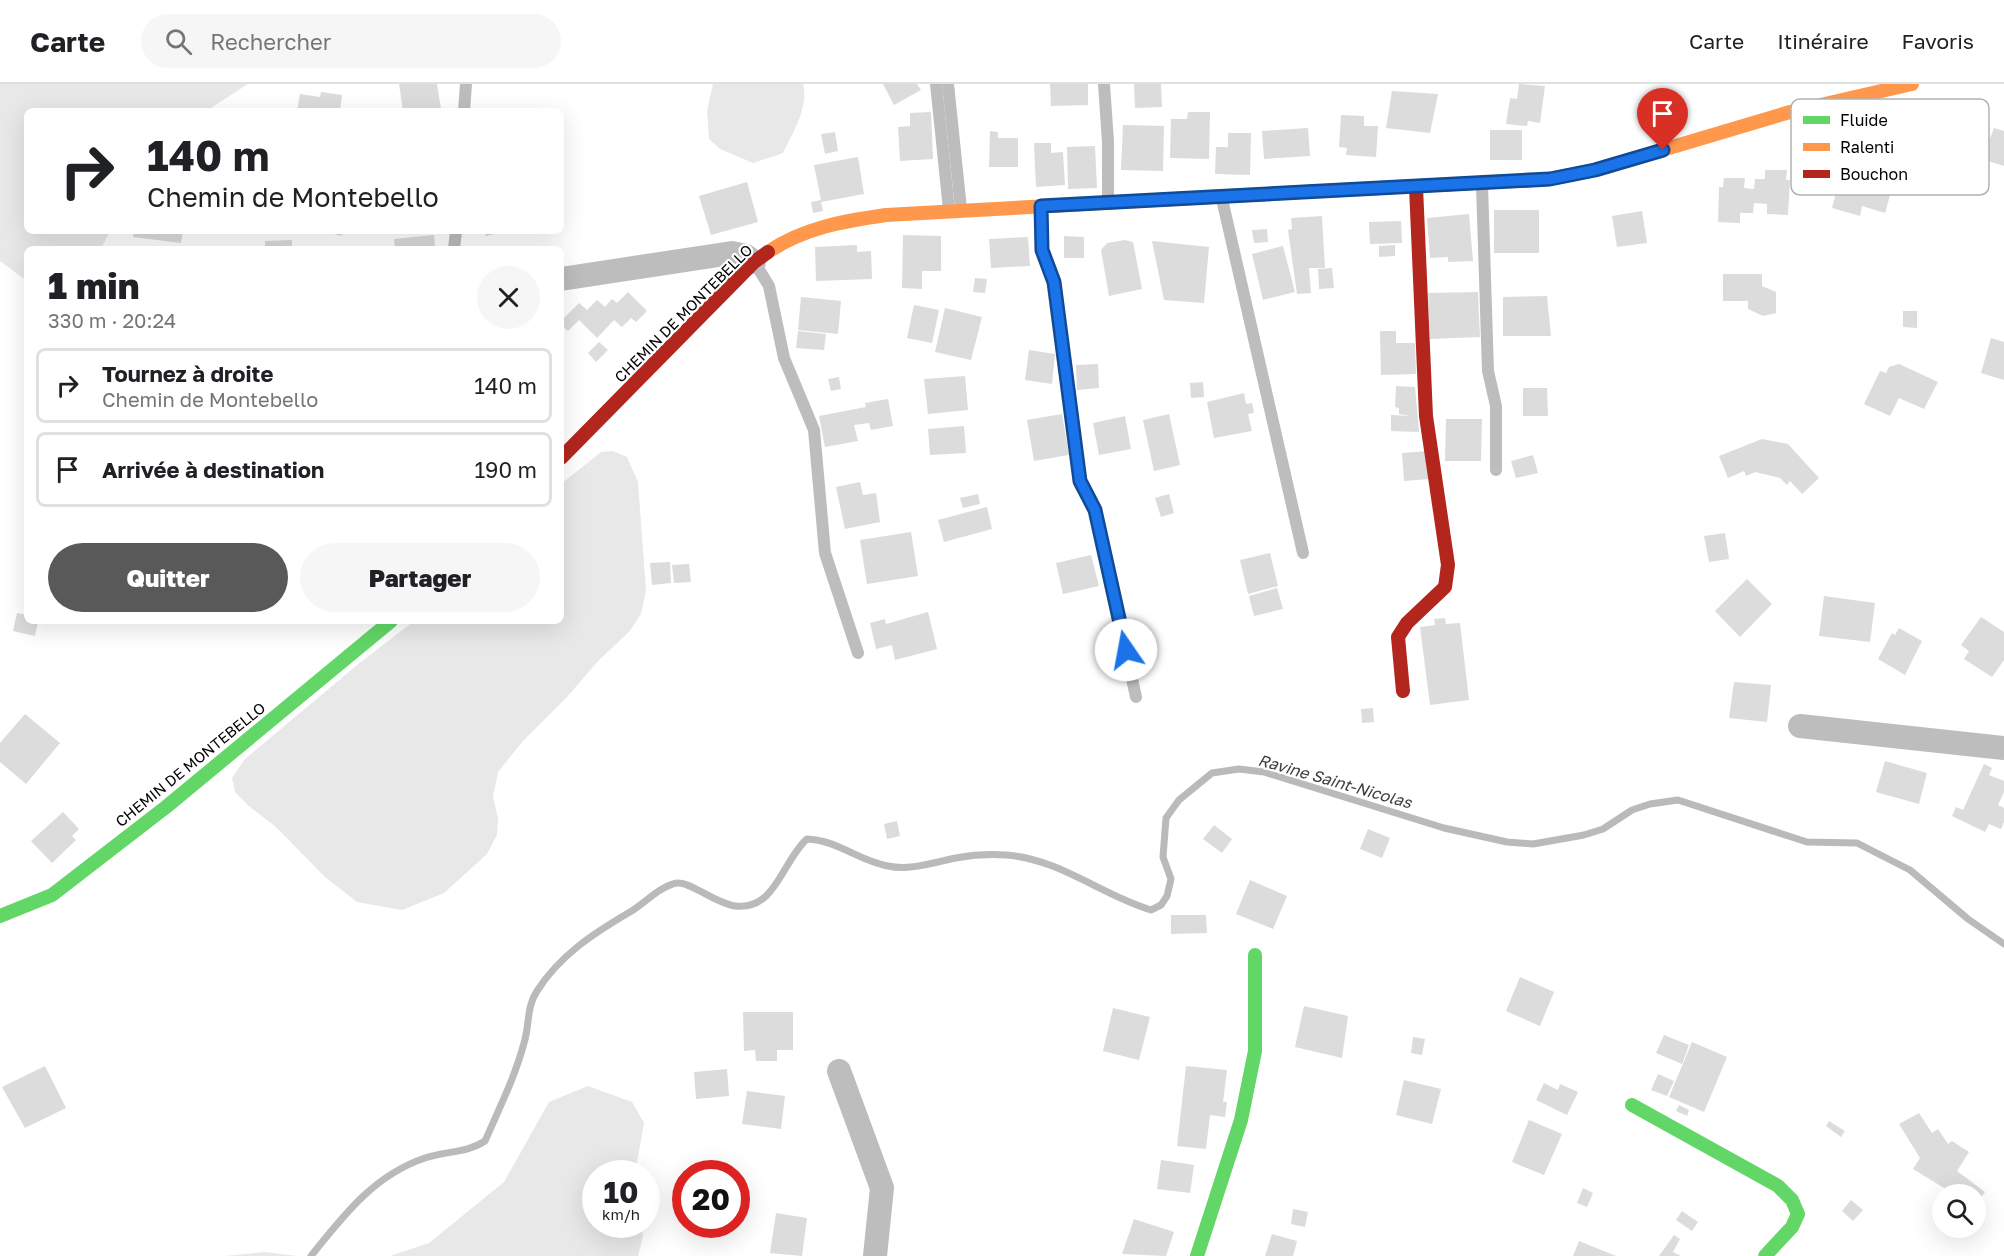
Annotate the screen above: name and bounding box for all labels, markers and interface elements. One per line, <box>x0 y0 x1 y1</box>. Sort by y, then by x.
search box <box>141 14 561 68</box>
text: Carte <box>30 25 105 58</box>
icon: search <box>162 25 195 58</box>
text: Rechercher <box>210 28 331 55</box>
text: Carte <box>1689 28 1744 54</box>
text: Itinéraire <box>1777 28 1869 54</box>
text: Favoris <box>1902 28 1974 54</box>
pin <box>1637 88 1688 150</box>
icon: arrive <box>1646 97 1679 130</box>
legend <box>1791 99 1989 195</box>
text: Fluide <box>1840 110 1888 130</box>
text: 140 m <box>147 130 269 180</box>
icon: right <box>48 132 126 210</box>
text: Ralenti <box>1840 137 1894 157</box>
text: Bouchon <box>1840 164 1908 184</box>
text: Chemin de Montebello <box>147 181 439 213</box>
street label: CHEMIN DE MONTEBELLO <box>610 240 756 386</box>
text: 1 min <box>48 264 139 307</box>
button: close <box>477 266 540 329</box>
text: 330 m · 20:24 <box>48 308 176 332</box>
text: Tournez à droite <box>102 360 273 387</box>
icon: right <box>51 369 84 402</box>
text: 140 m <box>474 372 537 399</box>
text: Chemin de Montebello <box>102 387 318 411</box>
icon: arrive <box>51 453 84 486</box>
text: Arrivée à destination <box>102 456 324 483</box>
text: 190 m <box>474 456 537 483</box>
button: Quitter <box>48 543 288 612</box>
button: Partager <box>300 543 540 612</box>
position arrow <box>1094 618 1158 682</box>
street label: CHEMIN DE MONTEBELLO <box>111 698 269 830</box>
water label: Ravine Saint-Nicolas <box>1256 750 1415 813</box>
speed limit sign: 20 <box>672 1160 750 1238</box>
text: 10 <box>604 1174 638 1210</box>
map controls <box>1932 1184 1986 1238</box>
button: search <box>1932 1184 1986 1238</box>
text: km/h <box>602 1205 640 1223</box>

